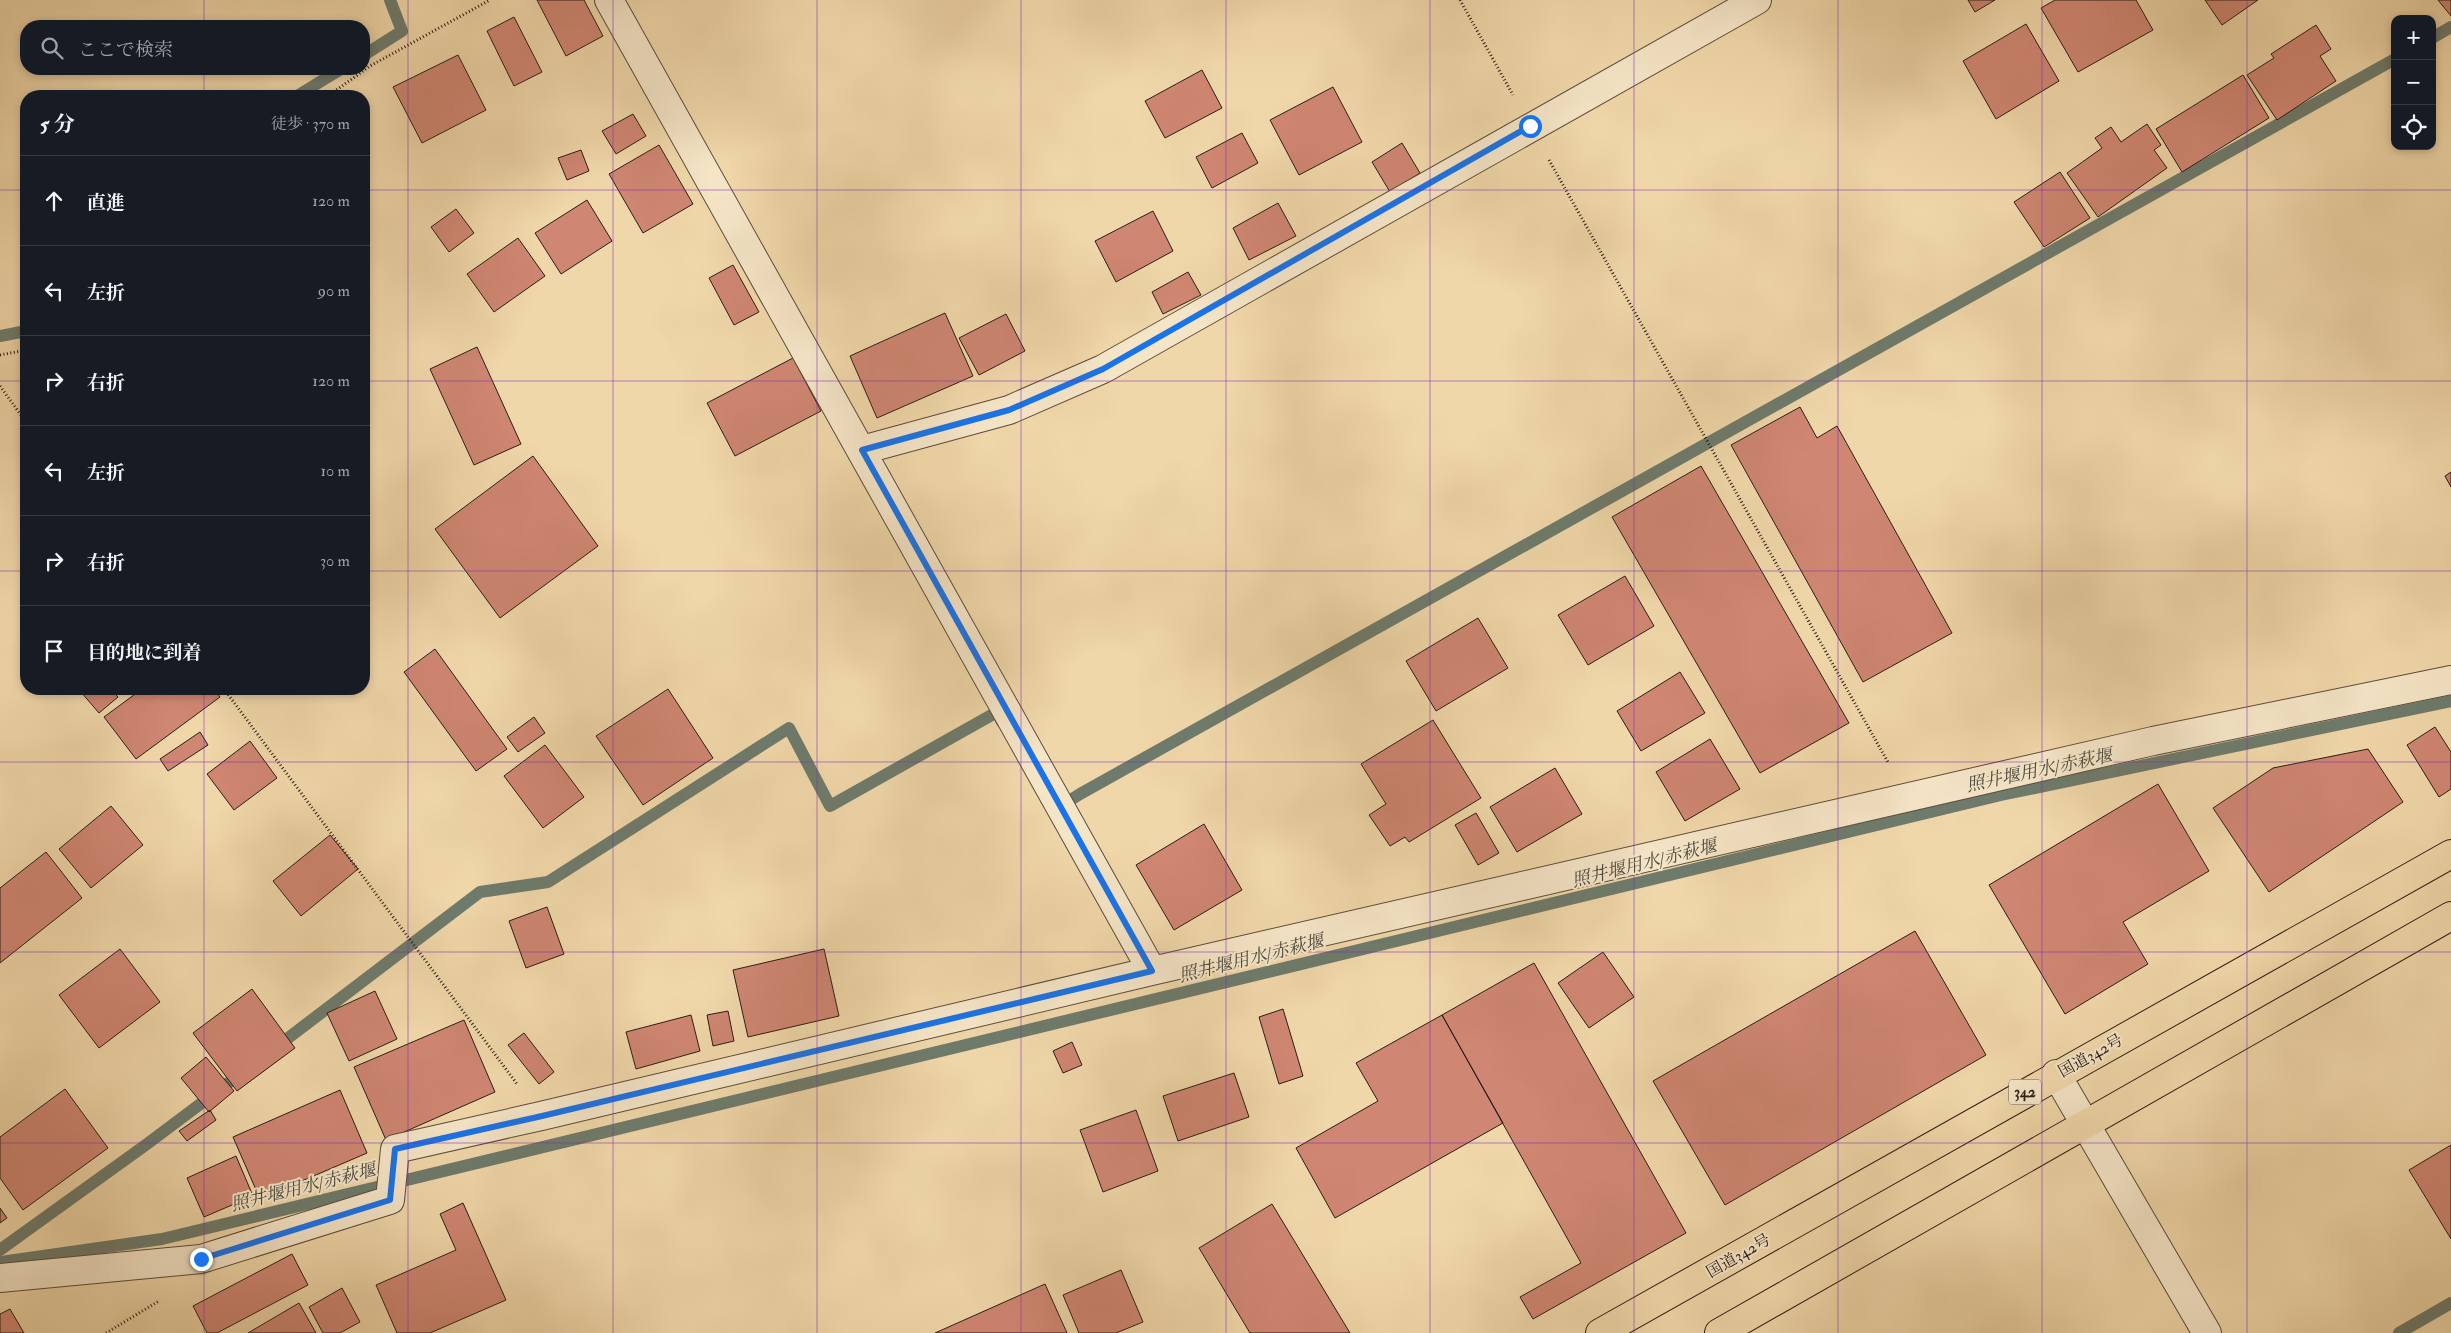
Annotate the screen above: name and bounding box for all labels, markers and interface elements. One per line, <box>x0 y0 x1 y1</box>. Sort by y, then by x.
map controls <box>2391 15 2436 150</box>
button: + <box>2391 15 2436 60</box>
search box <box>20 20 370 75</box>
icon: search <box>38 34 66 62</box>
text: ここで検索 <box>78 38 173 62</box>
button: − <box>2391 60 2436 105</box>
button: locate <box>2391 105 2436 150</box>
text: 5 分 <box>40 111 75 138</box>
text: 徒歩 · 370 m <box>271 114 350 134</box>
route start <box>1519 115 1542 138</box>
icon: ahead <box>40 187 68 215</box>
text: 直進 <box>87 191 125 215</box>
text: 120 m <box>312 191 350 211</box>
icon: left <box>40 277 68 305</box>
text: 左折 <box>87 281 125 305</box>
text: 90 m <box>318 281 350 301</box>
icon: right <box>40 367 68 395</box>
text: 右折 <box>87 371 125 395</box>
text: 120 m <box>312 371 350 391</box>
icon: left <box>40 457 68 485</box>
text: 左折 <box>87 461 125 485</box>
text: 10 m <box>320 461 350 481</box>
icon: right <box>40 547 68 575</box>
text: 右折 <box>87 551 125 575</box>
text: 30 m <box>320 551 350 571</box>
icon: arrive <box>40 637 68 665</box>
text: 目的地に到着 <box>87 641 201 665</box>
water label: 照井堰用水/赤萩堰 <box>1964 743 2117 797</box>
water label: 照井堰用水/赤萩堰 <box>1569 834 1722 893</box>
water label: 照井堰用水/赤萩堰 <box>1176 929 1329 988</box>
street label: 国道342号 <box>2055 1030 2126 1082</box>
road number: 342 <box>2009 1080 2041 1104</box>
water label: 照井堰用水/赤萩堰 <box>228 1158 381 1217</box>
street label: 国道342号 <box>1703 1229 1774 1282</box>
route end <box>190 1248 213 1271</box>

